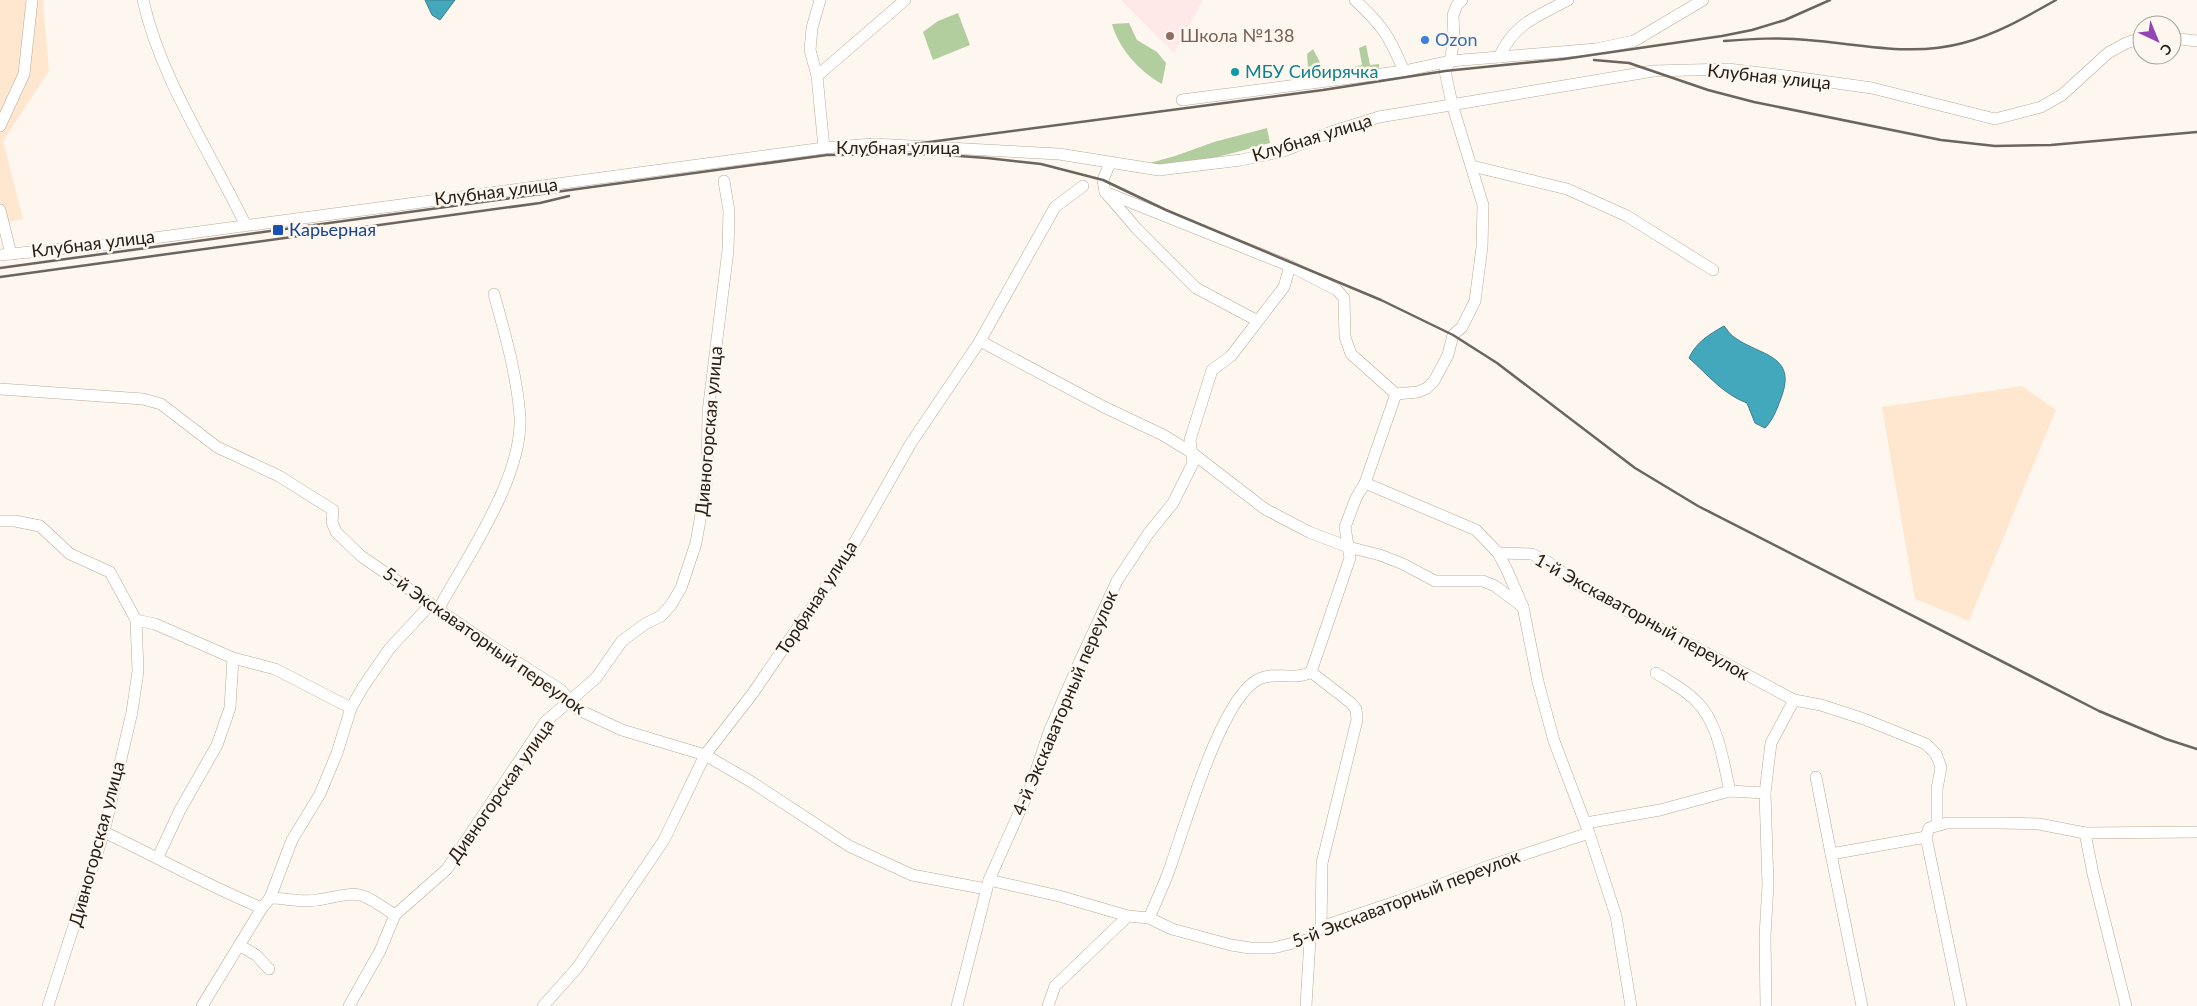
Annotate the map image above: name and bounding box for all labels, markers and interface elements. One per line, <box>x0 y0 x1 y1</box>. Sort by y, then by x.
north arrow <box>2132 15 2182 65</box>
place label: Школа №138 <box>1180 24 1294 46</box>
place label: Ozon <box>1435 28 1477 50</box>
marker: Школа №138 <box>1164 30 1176 42</box>
marker: Ozon <box>1419 34 1431 46</box>
text: С <box>2157 40 2176 60</box>
street label: Клубная улица <box>1706 59 1832 93</box>
place label: МБУ Сибирячка <box>1245 60 1378 82</box>
marker: МБУ Сибирячка <box>1229 66 1241 78</box>
street label: Клубная улица <box>1249 108 1374 166</box>
street label: Клубная улица <box>836 136 960 158</box>
street label: Клубная улица <box>433 173 559 209</box>
place label: Карьерная <box>289 218 376 240</box>
marker: Карьерная <box>271 223 285 237</box>
street label: Клубная улица <box>30 225 156 261</box>
street label: Дивногорская улица <box>690 345 726 517</box>
street label: Торфяная улица <box>771 536 861 659</box>
street label: 1-й Экскаваторный переулок <box>1531 548 1754 685</box>
street label: 5-й Экскаваторный переулок <box>379 562 591 719</box>
street label: 4-й Экскаваторный переулок <box>1007 586 1122 818</box>
street label: Дивногорская улица <box>442 714 558 867</box>
street label: Дивногорская улица <box>63 759 129 929</box>
street label: 5-й Экскаваторный переулок <box>1289 844 1523 952</box>

